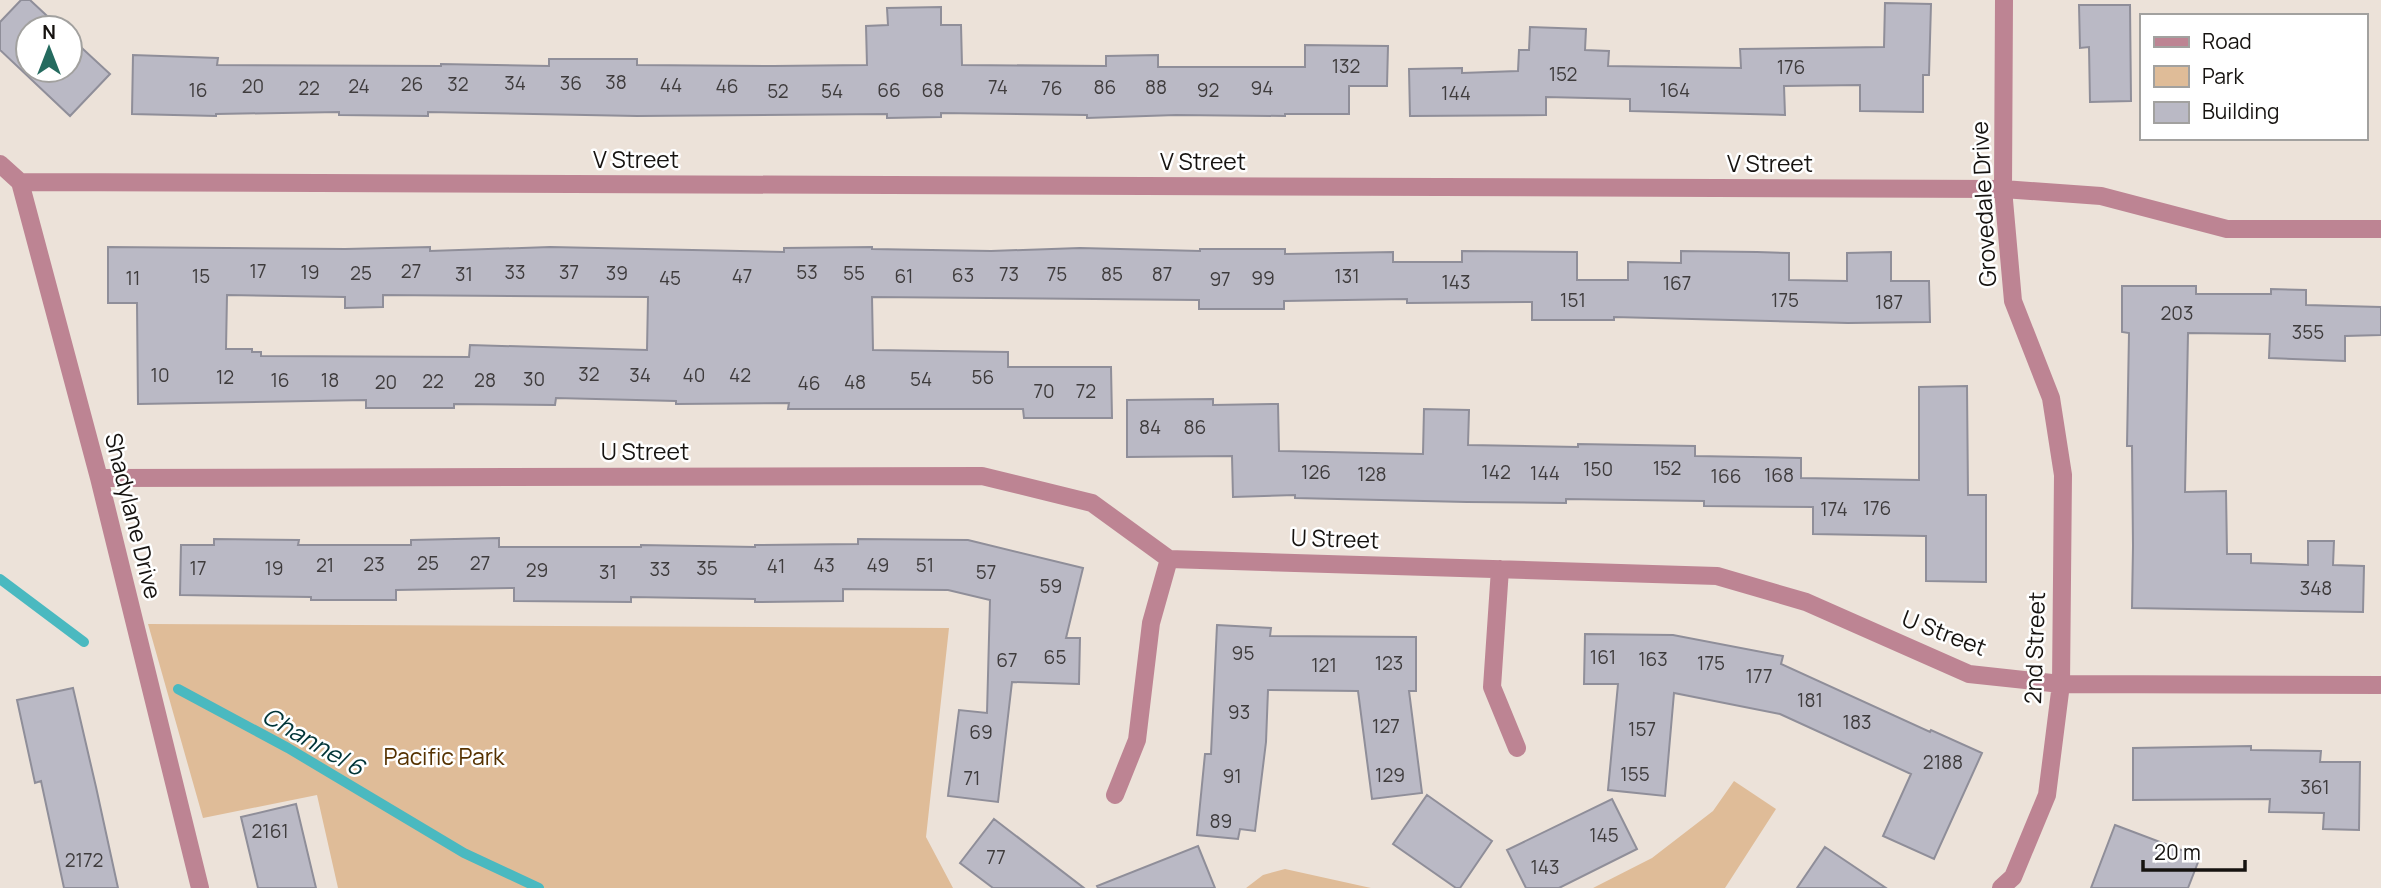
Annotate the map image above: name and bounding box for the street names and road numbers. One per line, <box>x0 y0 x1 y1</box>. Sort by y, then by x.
street label: Grovedale Drive <box>1963 120 2003 288</box>
street label: V Street <box>593 143 679 175</box>
street label: V Street <box>1160 145 1246 177</box>
street label: V Street <box>1727 147 1813 179</box>
street label: Shadylane Drive <box>98 429 170 602</box>
street label: U Street <box>601 435 689 467</box>
street label: U Street <box>1290 520 1380 556</box>
street label: 2nd Street <box>2016 591 2052 705</box>
street label: U Street <box>1897 601 1991 663</box>

